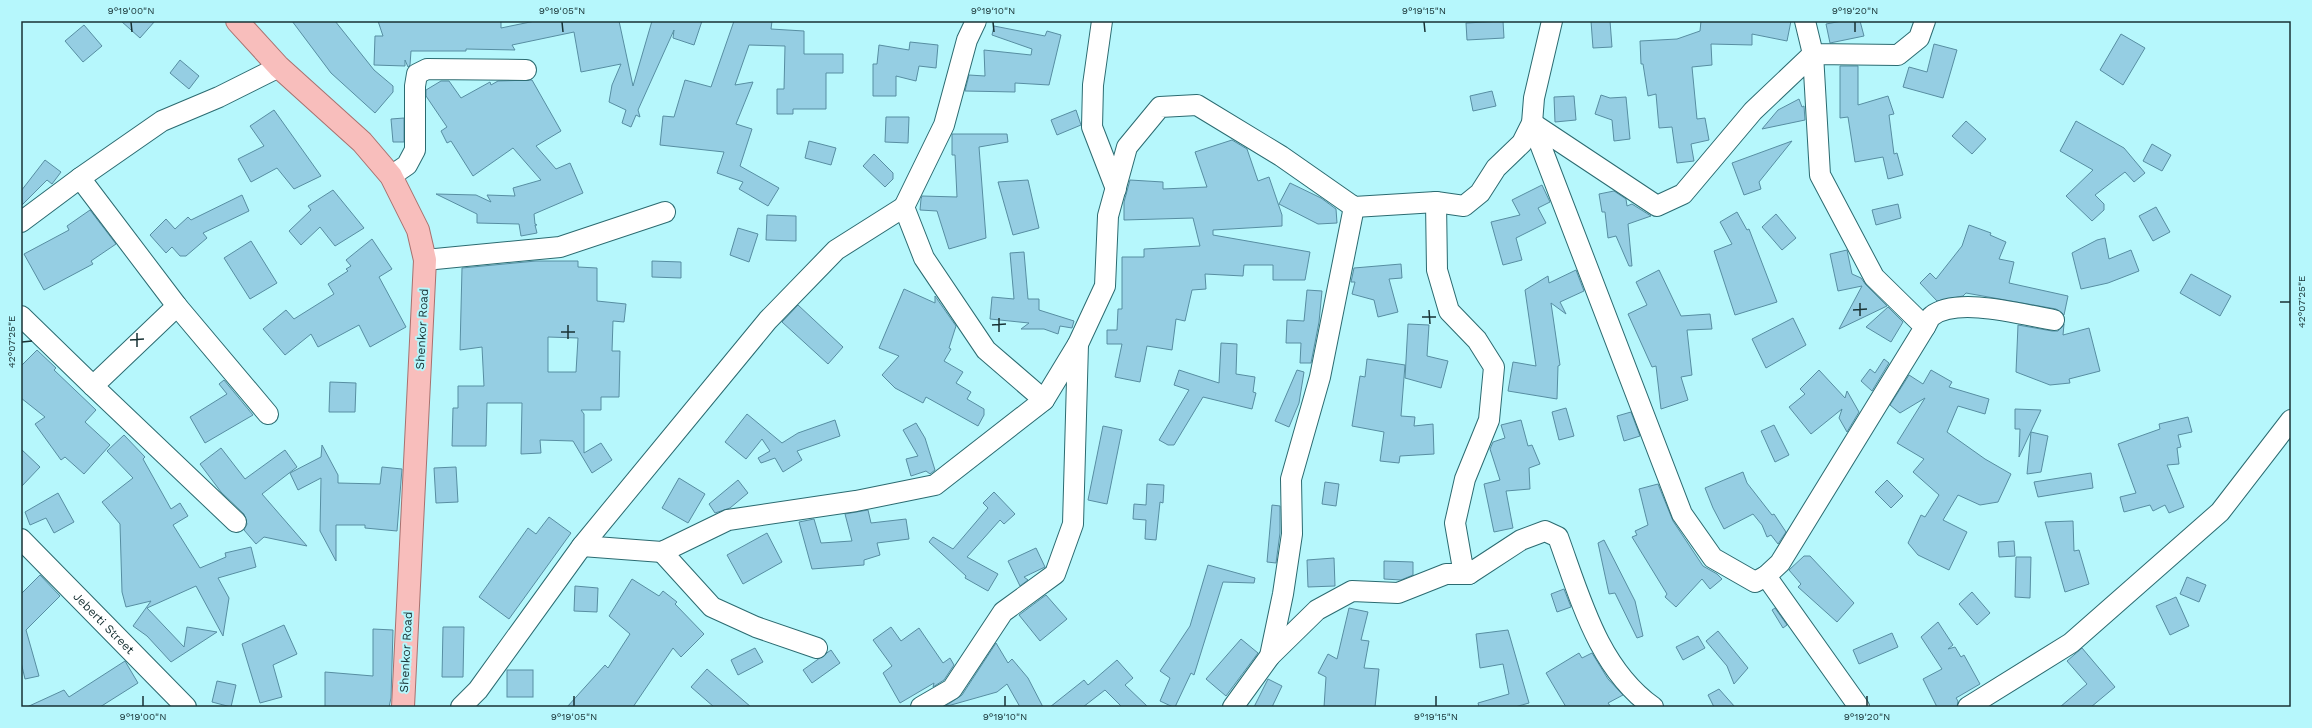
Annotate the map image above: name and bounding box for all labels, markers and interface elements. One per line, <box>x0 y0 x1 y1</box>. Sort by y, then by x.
text: 9°19'00"N <box>108 5 155 16</box>
text: 9°19'05"N <box>539 5 585 16</box>
text: 9°19'10"N <box>971 5 1015 16</box>
text: 9°19'15"N <box>1402 5 1446 16</box>
text: 9°19'20"N <box>1832 5 1878 16</box>
text: 42°07'25"E <box>2296 276 2307 328</box>
street label: Shenkor Road <box>413 288 431 370</box>
text: 42°07'25"E <box>6 316 17 368</box>
street label: Jeberti Street <box>70 589 137 657</box>
street label: Shenkor Road <box>397 611 415 693</box>
text: 9°19'00"N <box>120 711 167 722</box>
text: 9°19'05"N <box>551 711 597 722</box>
text: 9°19'10"N <box>983 711 1027 722</box>
text: 9°19'15"N <box>1414 711 1458 722</box>
text: 9°19'20"N <box>1844 711 1890 722</box>

